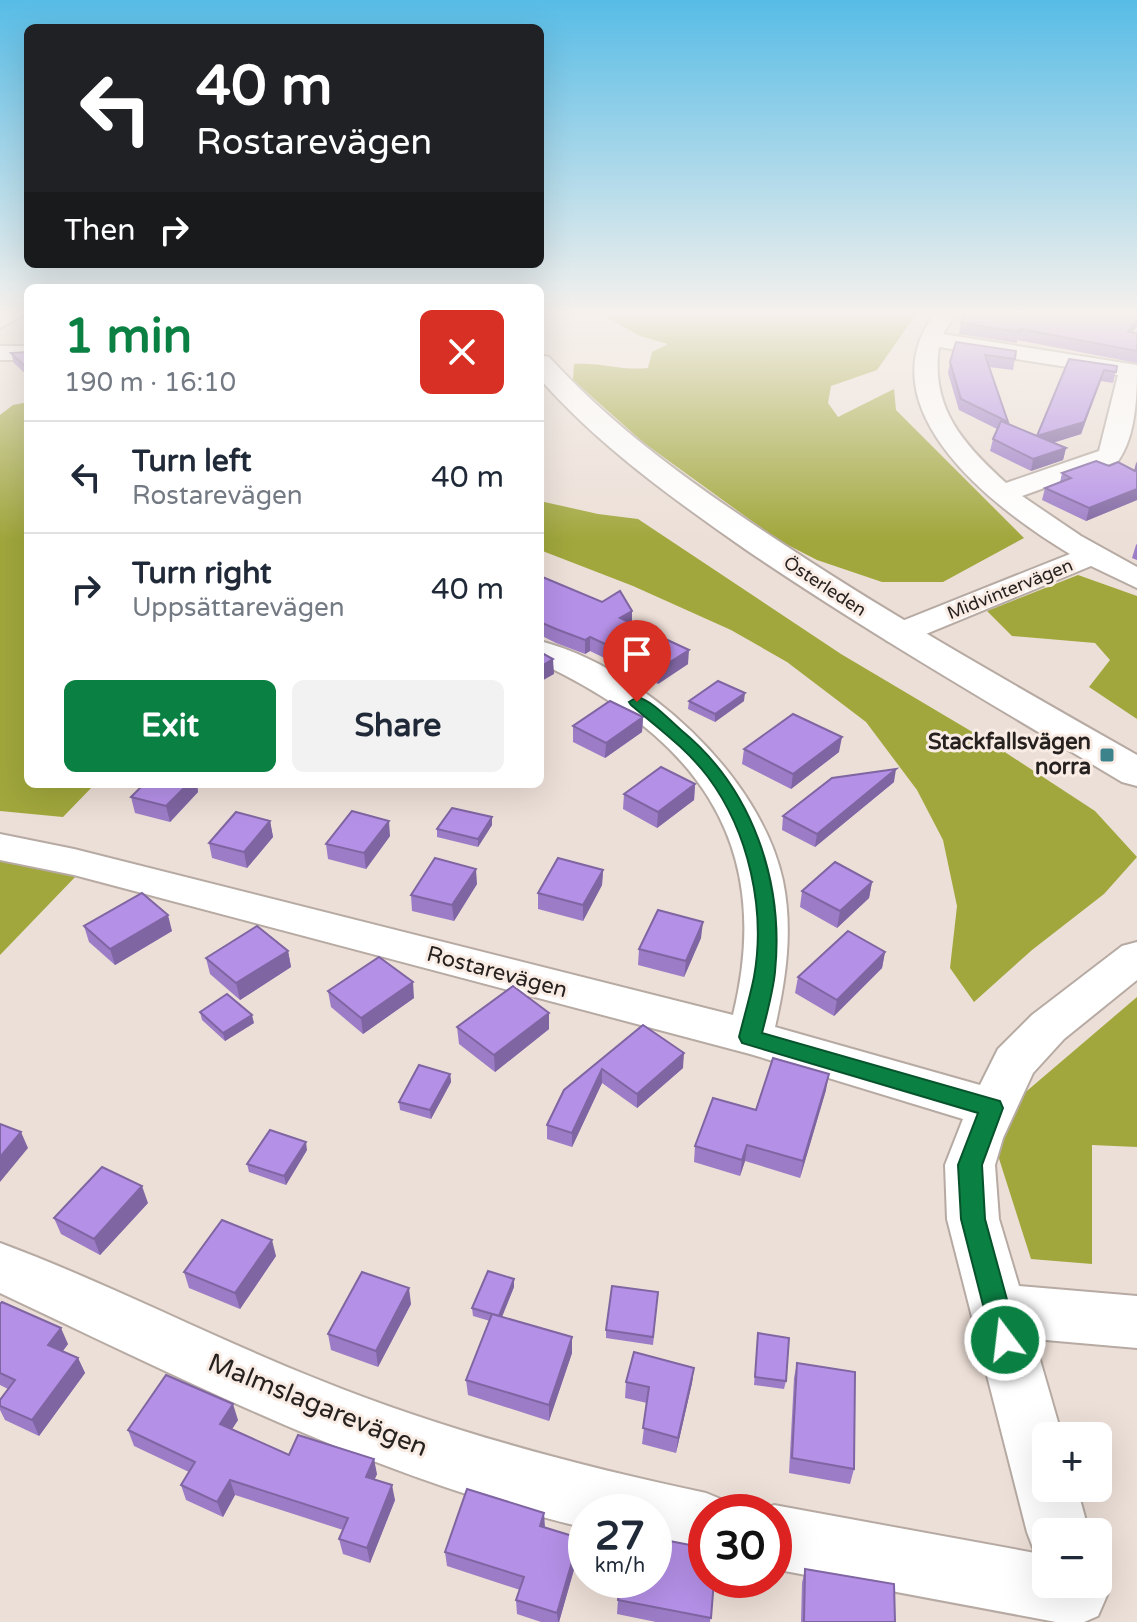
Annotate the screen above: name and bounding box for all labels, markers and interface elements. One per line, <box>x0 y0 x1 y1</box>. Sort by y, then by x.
text: 40 m <box>196 53 332 120</box>
icon: left <box>64 56 168 160</box>
text: Rostarevägen <box>196 121 432 164</box>
icon: right <box>152 208 196 252</box>
text: Then <box>64 212 136 249</box>
text: 1 min <box>64 308 192 366</box>
button: close <box>420 310 504 394</box>
text: 190 m · 16:10 <box>64 367 236 398</box>
text: Turn left <box>132 443 251 480</box>
icon: left <box>64 455 108 499</box>
text: 40 m <box>431 459 504 496</box>
text: Rostarevägen <box>132 480 303 511</box>
street label: Österleden <box>780 551 870 621</box>
street label: Midvintervägen <box>944 554 1076 624</box>
text: Turn right <box>132 555 272 592</box>
icon: right <box>64 567 108 611</box>
text: 40 m <box>431 571 504 608</box>
text: Uppsättarevägen <box>132 592 345 623</box>
pin <box>603 620 671 702</box>
icon: arrive <box>615 632 659 676</box>
button: Exit <box>64 680 276 772</box>
button: Share <box>292 680 504 772</box>
place label: Stackfallsvägen norra <box>928 729 1091 780</box>
marker: Stackfallsvägen norra <box>1098 746 1116 764</box>
street label: Rostarevägen <box>424 941 570 1003</box>
position arrow <box>963 1298 1047 1382</box>
street label: Malmslagarevägen <box>204 1347 432 1463</box>
map controls <box>1032 1422 1112 1598</box>
button: + <box>1032 1422 1112 1502</box>
speed limit sign: 30 <box>688 1494 792 1598</box>
text: 27 <box>595 1512 645 1560</box>
button: − <box>1032 1518 1112 1598</box>
text: km/h <box>595 1554 645 1578</box>

